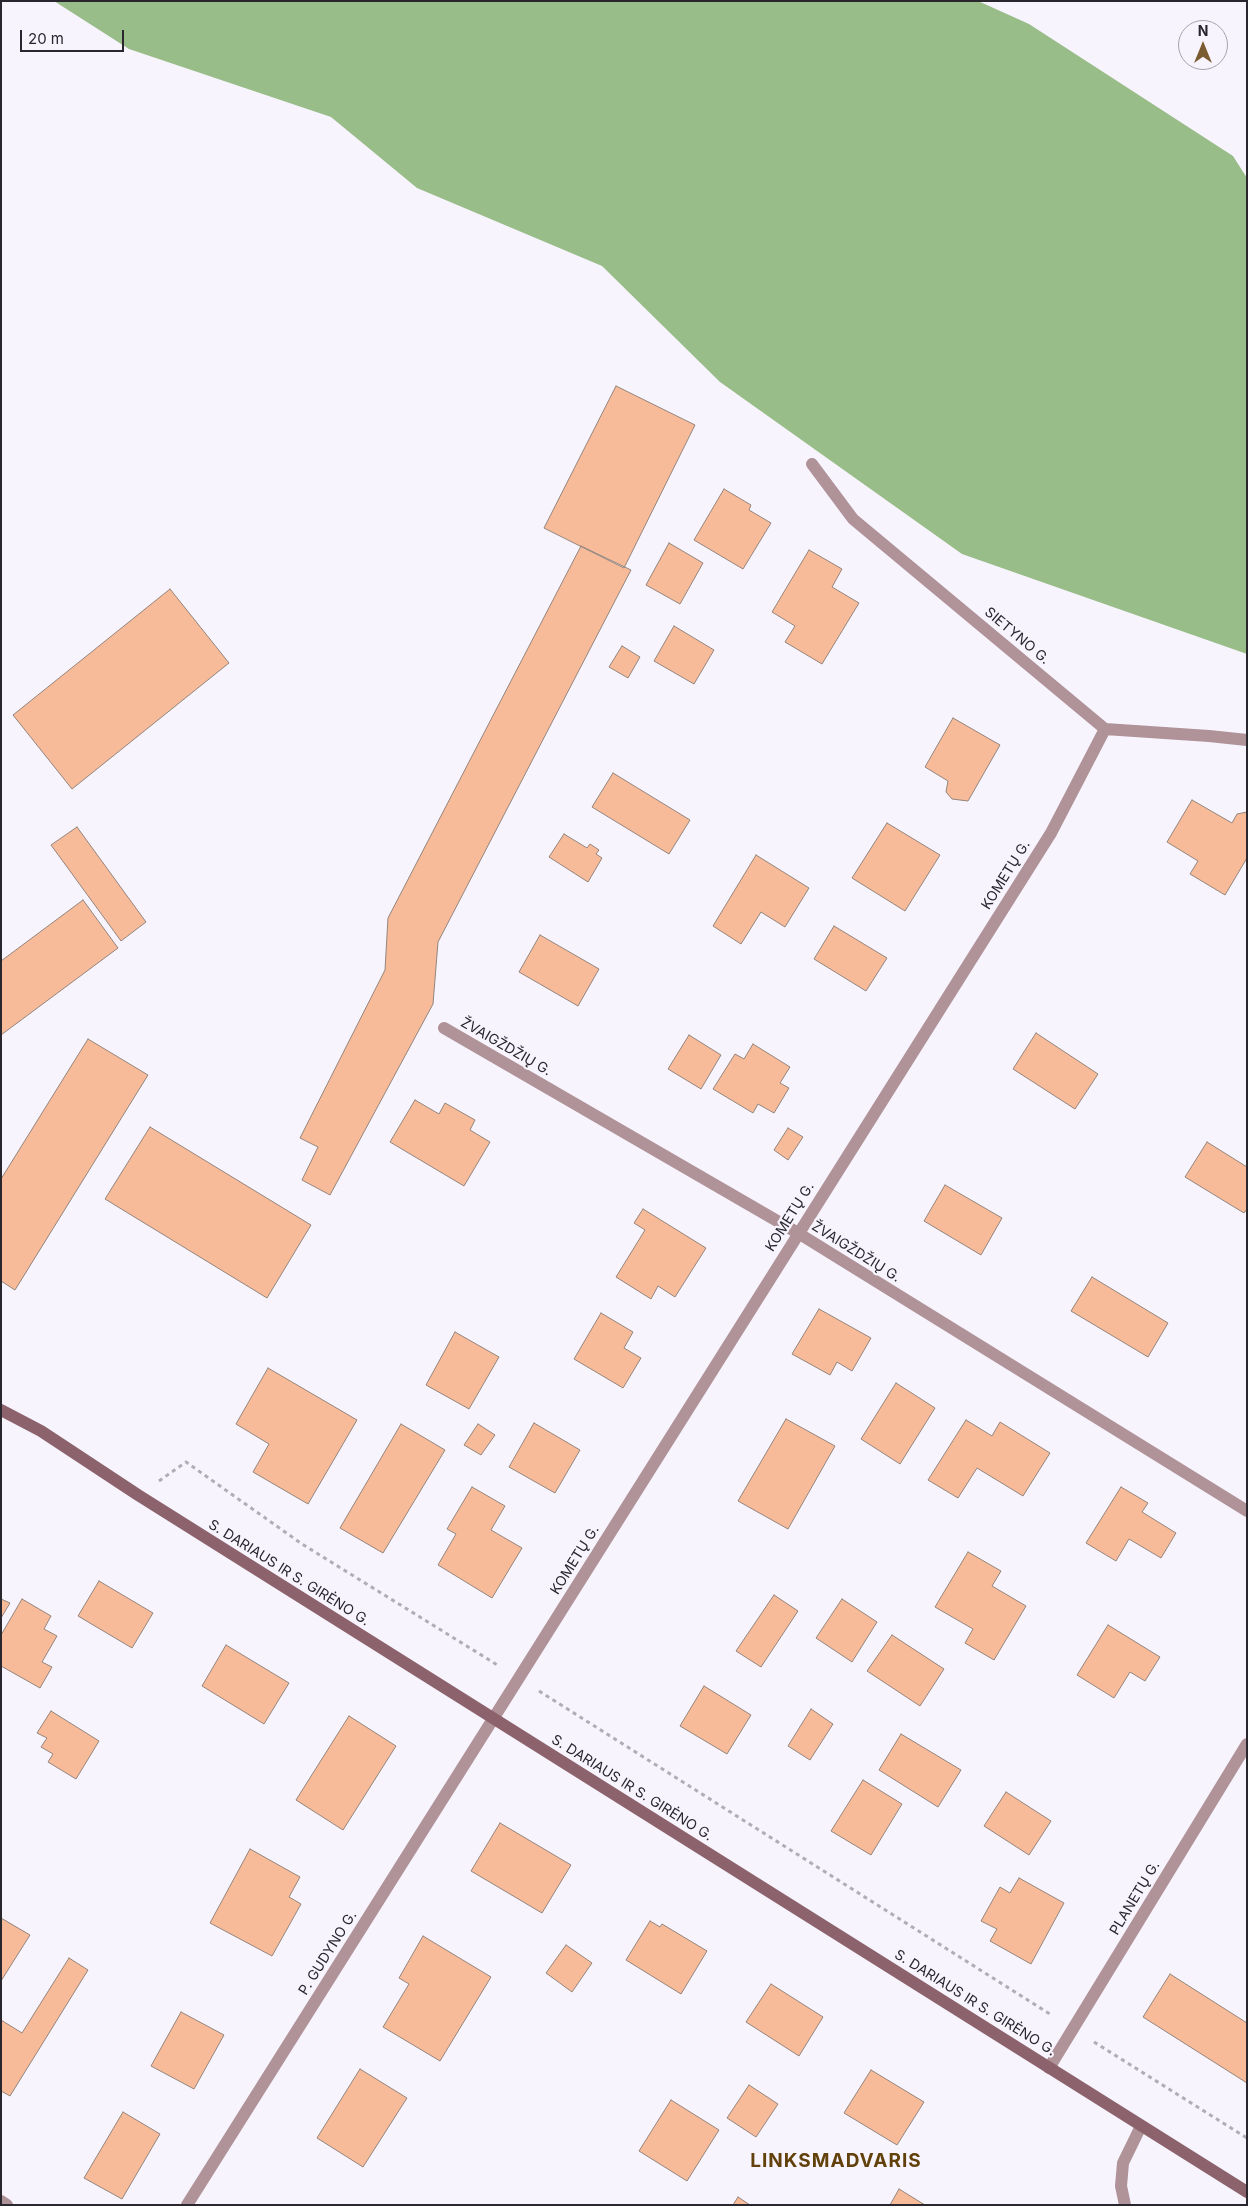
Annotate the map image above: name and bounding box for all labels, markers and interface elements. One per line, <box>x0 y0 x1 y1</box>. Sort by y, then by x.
scale bar <box>22 20 126 52</box>
north arrow <box>1178 20 1228 70</box>
text: N <box>1198 22 1208 39</box>
text: 20 m <box>28 29 64 48</box>
street label: SIETYNO G. <box>981 604 1053 668</box>
street label: KOMETŲ G. <box>978 837 1034 913</box>
street label: ŽVAIGŽDŽIŲ G. <box>458 1014 554 1080</box>
street label: KOMETŲ G. <box>762 1179 818 1255</box>
street label: ŽVAIGŽDŽIŲ G. <box>808 1218 904 1286</box>
street label: S. DARIAUS IR S. GIRĖNO G. <box>205 1516 373 1630</box>
street label: KOMETŲ G. <box>547 1522 603 1598</box>
street label: S. DARIAUS IR S. GIRĖNO G. <box>548 1731 716 1845</box>
street label: PLANETŲ G. <box>1106 1858 1164 1938</box>
street label: P. GUDYNO G. <box>295 1908 361 1998</box>
street label: S. DARIAUS IR S. GIRĖNO G. <box>891 1946 1059 2060</box>
district label: LINKSMADVARIS <box>749 2150 923 2172</box>

